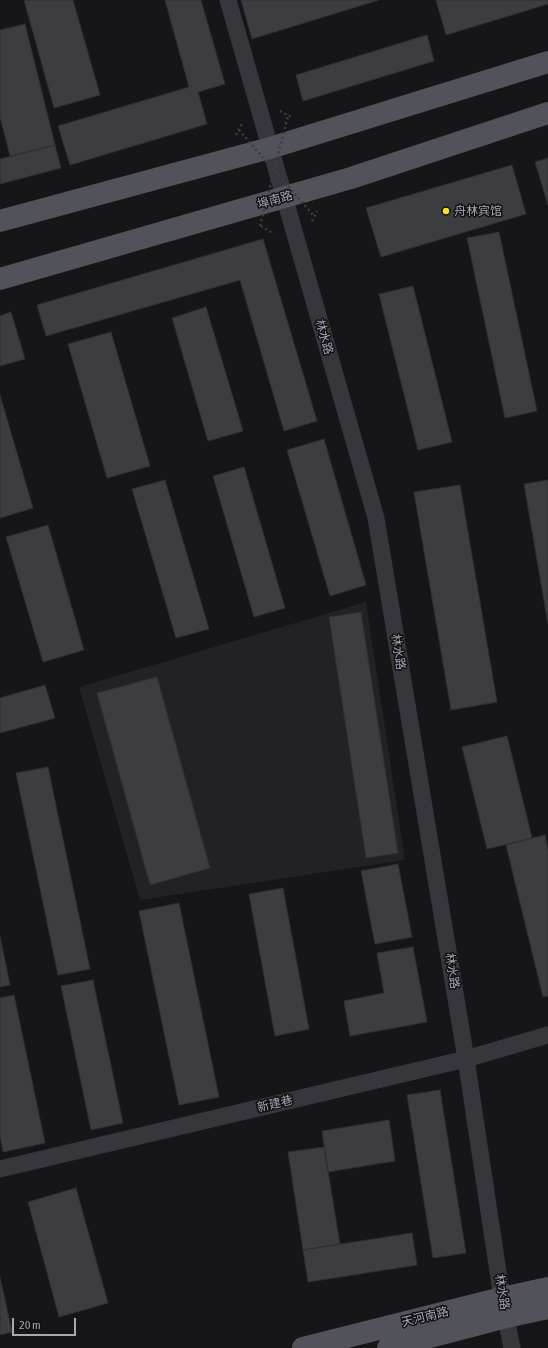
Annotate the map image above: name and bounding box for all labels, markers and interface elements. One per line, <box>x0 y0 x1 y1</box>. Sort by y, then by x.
street label: 埠南路 <box>256 188 294 212</box>
place label: 舟林宾馆 <box>454 204 502 218</box>
marker: 舟林宾馆 <box>441 206 451 216</box>
street label: 林水路 <box>312 318 336 356</box>
street label: 林水路 <box>388 633 408 671</box>
street label: 林水路 <box>442 952 462 990</box>
street label: 新建巷 <box>256 1093 294 1115</box>
street label: 林水路 <box>492 1273 512 1311</box>
street label: 天河南路 <box>400 1304 450 1330</box>
scale bar <box>14 1310 78 1336</box>
text: 20 m <box>19 1318 41 1332</box>

